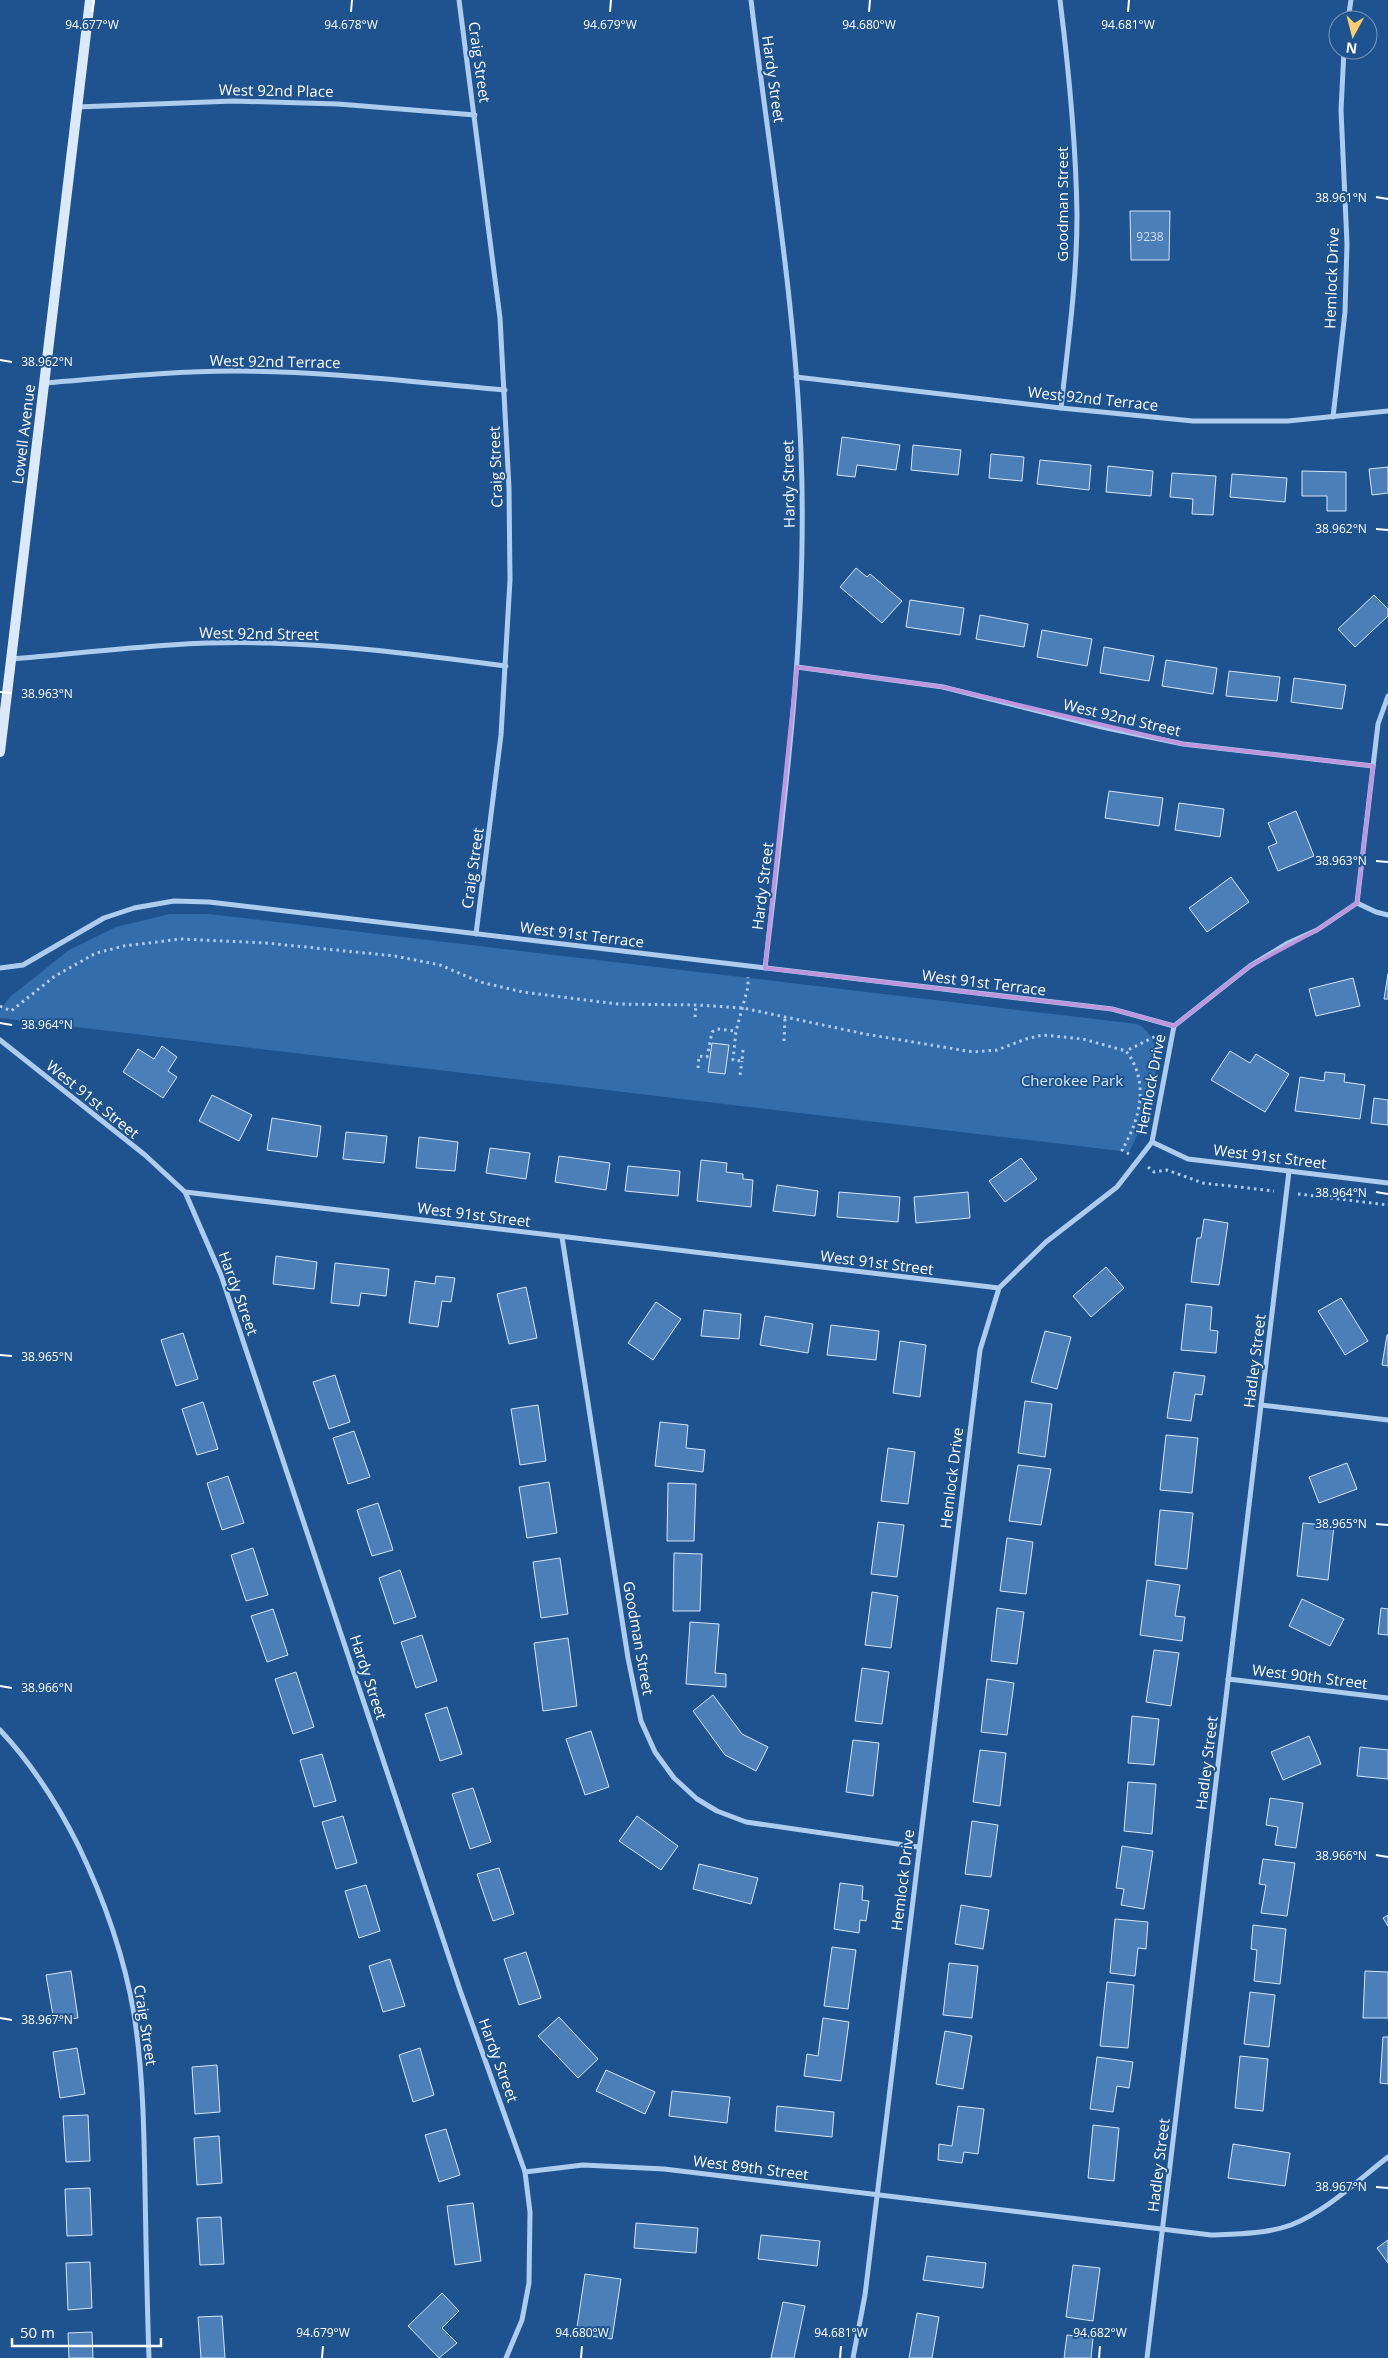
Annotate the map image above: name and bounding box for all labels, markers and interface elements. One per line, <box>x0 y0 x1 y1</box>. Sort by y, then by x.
north arrow <box>1328 10 1378 60</box>
text: 94.677°W <box>65 16 119 33</box>
text: 94.678°W <box>324 16 378 33</box>
text: 94.679°W <box>583 16 637 33</box>
text: 94.680°W <box>842 16 896 33</box>
text: 94.681°W <box>1101 16 1155 33</box>
street label: Craig Street <box>464 20 496 104</box>
street label: Hardy Street <box>758 34 790 124</box>
text: N <box>1345 38 1358 59</box>
street label: West 92nd Place <box>218 79 334 101</box>
street label: Goodman Street <box>1052 146 1072 262</box>
text: 38.961°N <box>1315 189 1367 206</box>
street label: Hemlock Drive <box>1319 227 1343 329</box>
house number: 9238 <box>1136 228 1164 245</box>
street label: West 92nd Terrace <box>209 350 341 372</box>
text: 38.962°N <box>21 353 73 370</box>
street label: West 92nd Terrace <box>1027 381 1159 415</box>
street label: Lowell Avenue <box>7 383 39 485</box>
street label: Craig Street <box>484 426 506 508</box>
street label: Hardy Street <box>777 440 799 528</box>
text: 38.962°N <box>1315 520 1367 537</box>
street label: West 92nd Street <box>199 622 319 644</box>
text: 38.963°N <box>21 685 73 702</box>
street label: West 92nd Street <box>1061 694 1183 740</box>
street label: Craig Street <box>456 826 488 910</box>
street label: Hardy Street <box>747 841 777 931</box>
text: 38.963°N <box>1315 852 1367 869</box>
street label: West 91st Terrace <box>519 916 645 952</box>
street label: West 91st Terrace <box>921 964 1047 1000</box>
text: 38.964°N <box>21 1016 73 1033</box>
street label: Hemlock Drive <box>1130 1032 1170 1136</box>
street label: West 91st Street <box>42 1055 144 1143</box>
park label: Cherokee Park <box>1021 1070 1123 1090</box>
street label: West 91st Street <box>1212 1139 1328 1173</box>
text: 38.964°N <box>1315 1184 1367 1201</box>
street label: West 91st Street <box>416 1197 532 1231</box>
street label: West 91st Street <box>819 1245 935 1279</box>
street label: Hardy Street <box>215 1248 263 1338</box>
street label: Hadley Street <box>1238 1313 1270 1409</box>
text: 38.965°N <box>21 1348 73 1365</box>
street label: Hemlock Drive <box>935 1426 967 1530</box>
text: 38.965°N <box>1315 1515 1367 1532</box>
street label: Goodman Street <box>619 1579 659 1697</box>
street label: Hardy Street <box>346 1632 392 1722</box>
street label: West 90th Street <box>1251 1659 1369 1693</box>
text: 38.966°N <box>21 1679 73 1696</box>
street label: Hadley Street <box>1190 1715 1222 1811</box>
street label: Hemlock Drive <box>886 1828 918 1932</box>
text: 38.966°N <box>1315 1847 1367 1864</box>
street label: Craig Street <box>130 1983 162 2067</box>
text: 38.967°N <box>21 2011 73 2028</box>
street label: Hardy Street <box>475 2015 523 2105</box>
street label: Hadley Street <box>1142 2117 1174 2213</box>
street label: West 89th Street <box>692 2150 810 2184</box>
text: 38.967°N <box>1315 2178 1367 2195</box>
scale bar <box>12 2316 161 2348</box>
text: 50 m <box>20 2322 55 2342</box>
text: 94.679°W <box>296 2324 350 2341</box>
text: 94.680°W <box>555 2324 609 2341</box>
text: 94.681°W <box>814 2324 868 2341</box>
text: 94.682°W <box>1073 2324 1127 2341</box>

